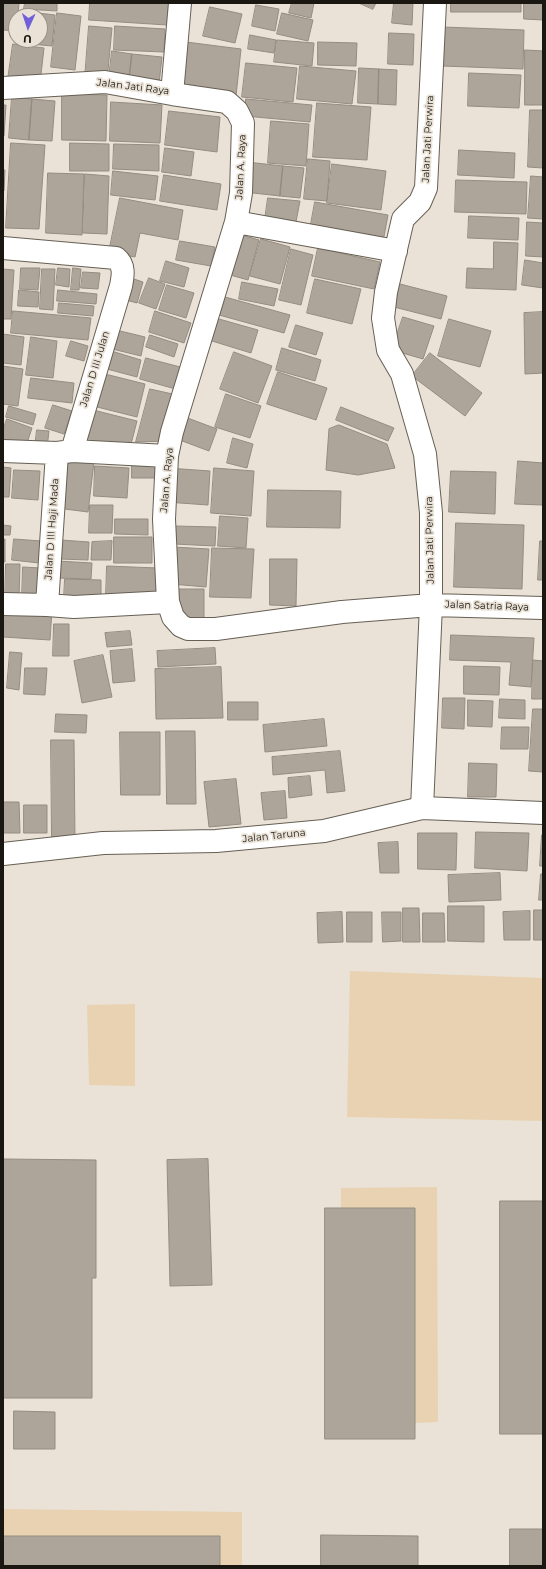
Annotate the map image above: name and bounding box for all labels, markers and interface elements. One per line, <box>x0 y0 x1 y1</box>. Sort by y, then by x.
north arrow <box>8 8 48 48</box>
text: U <box>23 32 32 46</box>
street label: Jalan Jati Raya <box>96 77 170 97</box>
street label: Jalan Jati Perwira <box>420 95 436 183</box>
street label: Jalan A. Raya <box>233 134 249 200</box>
street label: Jalan D III Julan <box>78 330 112 408</box>
street label: Jalan A. Raya <box>158 447 176 513</box>
street label: Jalan D III Haji Mada <box>42 478 62 580</box>
street label: Jalan Jati Perwira <box>423 496 437 584</box>
street label: Jalan Satria Raya <box>445 599 529 613</box>
street label: Jalan Taruna <box>242 827 306 845</box>

